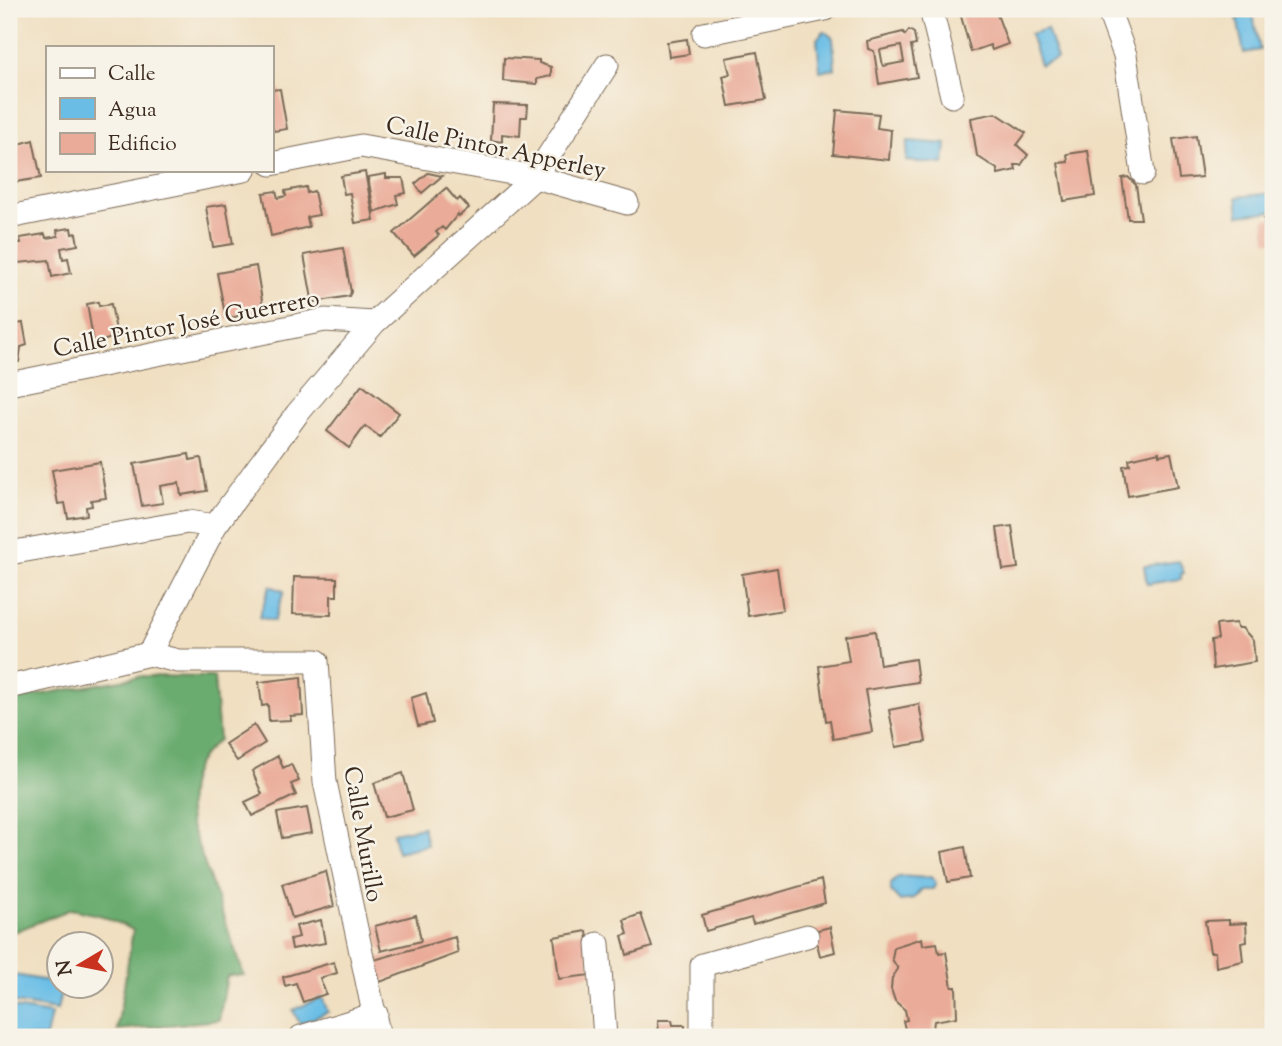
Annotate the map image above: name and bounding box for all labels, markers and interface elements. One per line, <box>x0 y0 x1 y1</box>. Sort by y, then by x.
legend <box>46 46 273 172</box>
text: Calle <box>108 60 156 90</box>
text: Agua <box>108 96 157 126</box>
street label: Calle Pintor Apperley <box>383 109 609 189</box>
text: Edificio <box>108 130 177 160</box>
street label: Calle Pintor José Guerrero <box>50 282 322 367</box>
street label: Calle Murillo <box>333 764 391 905</box>
north arrow <box>46 930 116 1000</box>
text: N <box>51 958 80 977</box>

